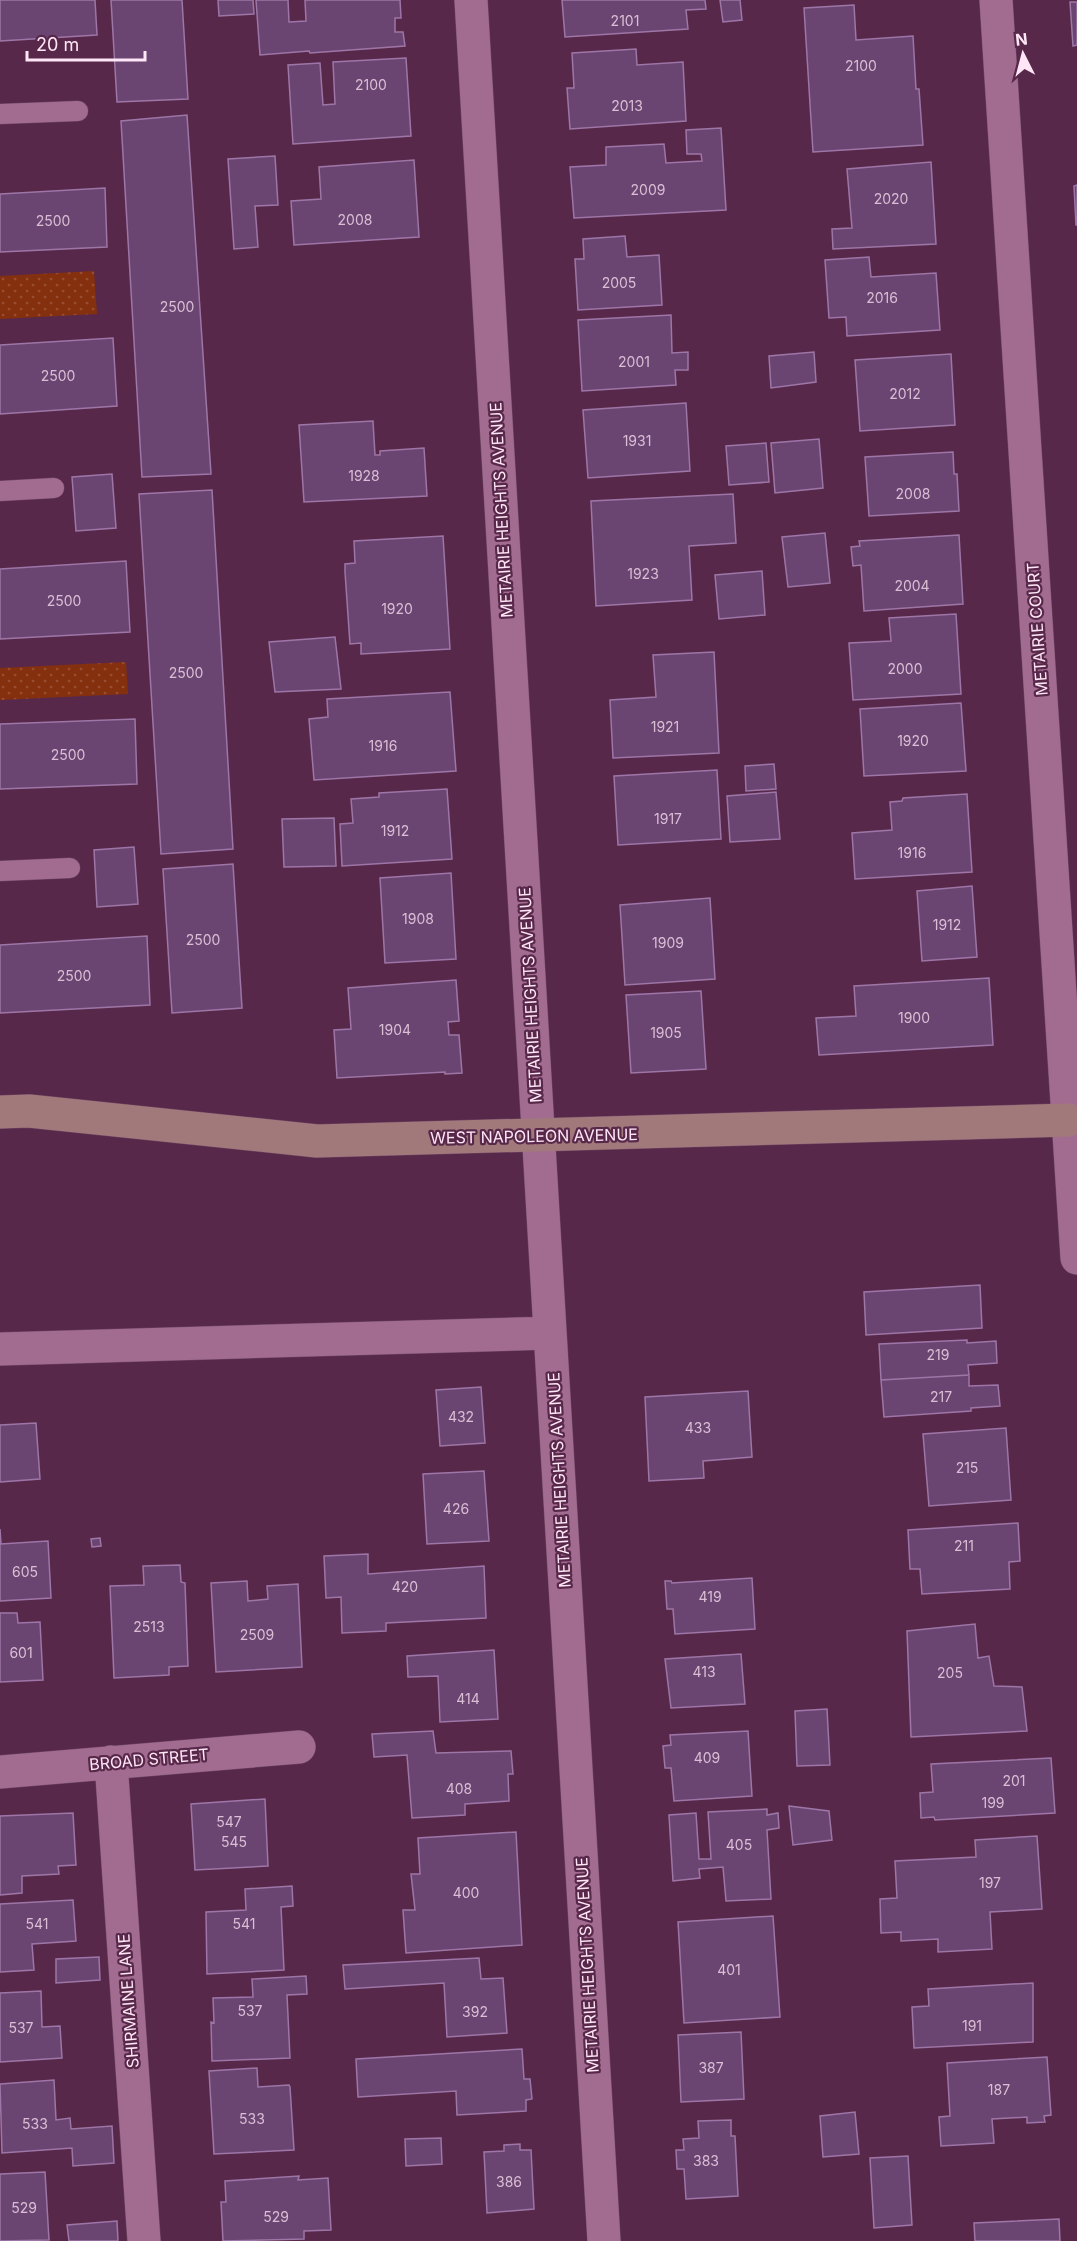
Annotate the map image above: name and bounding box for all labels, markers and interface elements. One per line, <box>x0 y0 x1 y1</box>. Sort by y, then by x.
house number: 2101 <box>611 12 639 29</box>
scale bar <box>27 24 146 62</box>
north arrow <box>993 24 1053 84</box>
text: N <box>1014 28 1029 50</box>
text: 20 m <box>36 34 79 55</box>
house number: 2100 <box>845 57 877 74</box>
house number: 2100 <box>355 76 387 93</box>
house number: 2013 <box>611 97 643 114</box>
house number: 2009 <box>631 181 665 198</box>
house number: 2020 <box>874 190 908 207</box>
house number: 2008 <box>338 211 372 228</box>
house number: 2500 <box>36 212 70 229</box>
house number: 2005 <box>602 274 636 291</box>
house number: 2016 <box>866 289 898 306</box>
house number: 2500 <box>160 298 194 315</box>
house number: 2001 <box>618 353 650 370</box>
house number: 2500 <box>41 367 75 384</box>
house number: 2012 <box>889 385 921 402</box>
street label: METAIRIE HEIGHTS AVENUE <box>485 402 517 618</box>
house number: 1931 <box>623 432 651 449</box>
house number: 1928 <box>348 467 380 484</box>
house number: 2008 <box>896 485 930 502</box>
street label: METAIRIE COURT <box>1022 562 1052 696</box>
house number: 1923 <box>627 565 659 582</box>
house number: 2004 <box>894 577 930 594</box>
house number: 2500 <box>47 592 81 609</box>
house number: 1920 <box>381 600 413 617</box>
house number: 2000 <box>887 660 923 677</box>
house number: 2500 <box>169 664 203 681</box>
house number: 1921 <box>651 718 679 735</box>
house number: 1920 <box>897 732 929 749</box>
house number: 1916 <box>369 737 397 754</box>
house number: 2500 <box>51 746 85 763</box>
house number: 1917 <box>654 810 682 827</box>
house number: 1912 <box>381 822 409 839</box>
house number: 1916 <box>898 844 926 861</box>
street label: METAIRIE HEIGHTS AVENUE <box>514 887 546 1103</box>
house number: 1908 <box>402 910 434 927</box>
house number: 1912 <box>933 916 961 933</box>
house number: 2500 <box>186 931 220 948</box>
house number: 1909 <box>652 934 684 951</box>
house number: 2500 <box>57 967 91 984</box>
house number: 1900 <box>898 1009 930 1026</box>
house number: 1904 <box>379 1021 411 1038</box>
house number: 1905 <box>650 1024 682 1041</box>
street label: WEST NAPOLEON AVENUE <box>430 1124 638 1148</box>
house number: 219 <box>927 1346 949 1363</box>
street label: METAIRIE HEIGHTS AVENUE <box>543 1372 575 1588</box>
house number: 217 <box>930 1388 952 1405</box>
house number: 432 <box>448 1408 474 1425</box>
house number: 433 <box>685 1419 711 1436</box>
house number: 215 <box>956 1459 978 1476</box>
house number: 426 <box>443 1500 469 1517</box>
house number: 211 <box>954 1537 974 1554</box>
house number: 605 <box>12 1563 38 1580</box>
house number: 420 <box>392 1578 418 1595</box>
house number: 419 <box>698 1588 722 1605</box>
house number: 2513 <box>133 1618 165 1635</box>
house number: 2509 <box>240 1626 274 1643</box>
house number: 601 <box>9 1644 33 1661</box>
house number: 413 <box>692 1663 716 1680</box>
house number: 205 <box>937 1664 963 1681</box>
house number: 414 <box>456 1690 480 1707</box>
street label: BROAD STREET <box>88 1744 210 1774</box>
house number: 409 <box>694 1749 720 1766</box>
house number: 201 <box>1002 1772 1026 1789</box>
house number: 408 <box>446 1780 472 1797</box>
house number: 199 <box>981 1794 1005 1811</box>
house number: 547 <box>216 1813 242 1830</box>
house number: 545 <box>221 1833 247 1850</box>
house number: 405 <box>726 1836 752 1853</box>
street label: METAIRIE HEIGHTS AVENUE <box>571 1857 603 2073</box>
house number: 197 <box>979 1874 1001 1891</box>
house number: 400 <box>453 1884 479 1901</box>
house number: 541 <box>26 1915 48 1932</box>
house number: 541 <box>233 1915 255 1932</box>
street label: SHIRMAINE LANE <box>113 1933 143 2069</box>
house number: 401 <box>717 1961 741 1978</box>
house number: 537 <box>237 2002 263 2019</box>
house number: 392 <box>462 2003 488 2020</box>
house number: 191 <box>962 2017 982 2034</box>
house number: 537 <box>8 2019 34 2036</box>
house number: 387 <box>698 2059 724 2076</box>
house number: 187 <box>988 2081 1010 2098</box>
house number: 533 <box>239 2110 265 2127</box>
house number: 533 <box>22 2115 48 2132</box>
house number: 383 <box>693 2152 719 2169</box>
house number: 386 <box>496 2173 522 2190</box>
house number: 529 <box>11 2199 37 2216</box>
house number: 529 <box>263 2208 289 2225</box>

